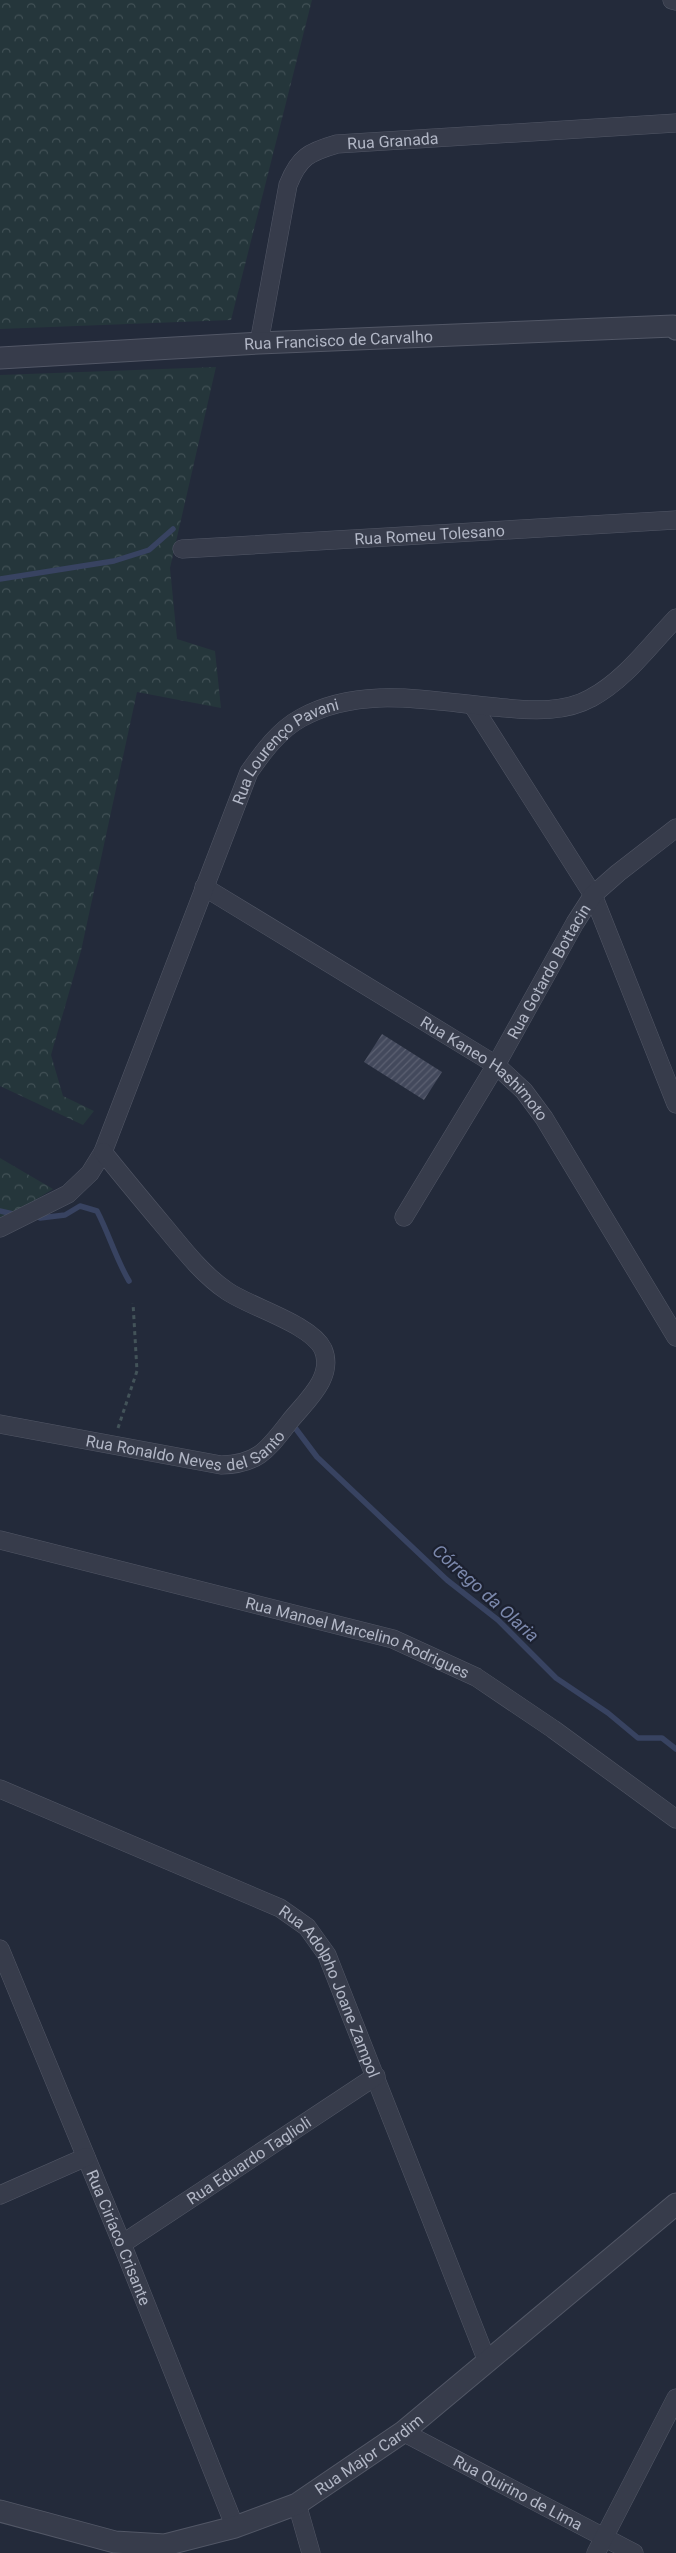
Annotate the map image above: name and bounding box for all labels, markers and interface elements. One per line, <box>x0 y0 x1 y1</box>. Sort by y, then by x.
street label: Rua Granada <box>347 128 439 153</box>
street label: Rua Francisco de Carvalho <box>244 326 433 353</box>
street label: Rua Romeu Tolesano <box>354 521 505 548</box>
street label: Rua Lourenço Pavani <box>228 694 341 807</box>
street label: Rua Gotardo Bottacin <box>503 900 594 1042</box>
street label: Rua Kaneo Hashimoto <box>417 1012 552 1124</box>
street label: Rua Ronaldo Neves del Santo <box>84 1426 288 1475</box>
water label: Córrego da Olaria <box>429 1540 543 1646</box>
street label: Rua Manoel Marcelino Rodrigues <box>244 1593 473 1682</box>
street label: Rua Adolpho Joane Zampol <box>276 1901 384 2080</box>
street label: Rua Eduardo Taglioli <box>183 2112 314 2208</box>
street label: Rua Ciríaco Crisante <box>83 2167 155 2308</box>
street label: Rua Major Cardim <box>311 2410 427 2499</box>
street label: Rua Quirino de Lima <box>450 2451 586 2534</box>

